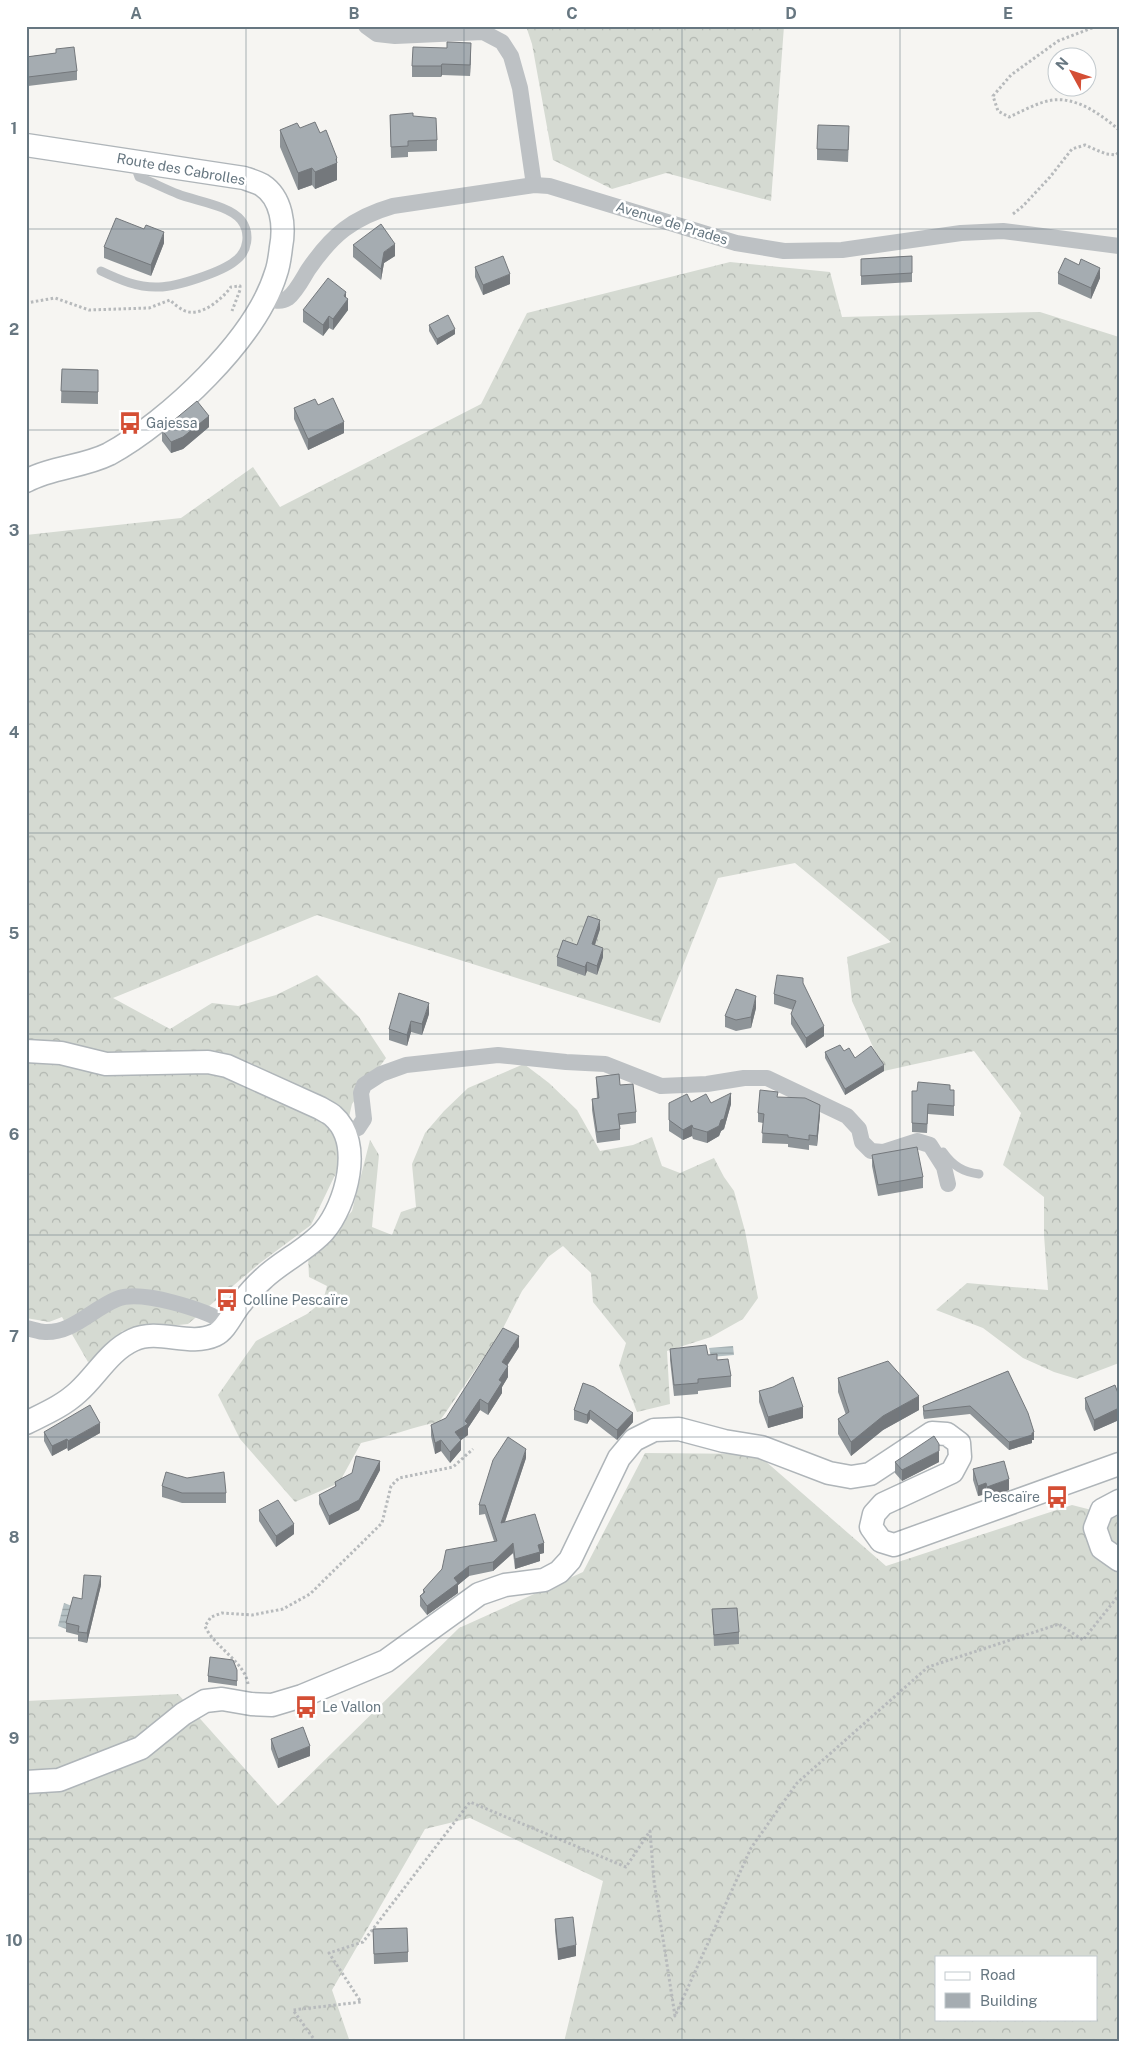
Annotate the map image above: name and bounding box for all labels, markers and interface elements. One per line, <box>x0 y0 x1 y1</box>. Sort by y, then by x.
text: A <box>130 4 142 23</box>
text: B <box>349 4 360 23</box>
text: C <box>566 4 578 23</box>
text: D <box>785 4 797 23</box>
text: E <box>1003 4 1013 23</box>
north arrow <box>1048 48 1098 98</box>
text: N <box>1052 54 1072 73</box>
text: 1 <box>11 119 17 138</box>
street label: Route des Cabrolles <box>116 150 246 188</box>
street label: Avenue de Prades <box>614 198 730 248</box>
text: 2 <box>9 320 19 339</box>
bus stop icon: Gajessa <box>117 410 143 436</box>
place label: Gajessa <box>146 415 197 431</box>
text: 3 <box>9 521 19 540</box>
text: 4 <box>9 723 20 742</box>
text: 5 <box>9 924 20 943</box>
text: 6 <box>9 1125 19 1144</box>
bus stop icon: Colline Pescaïre <box>214 1287 240 1313</box>
place label: Colline Pescaïre <box>243 1292 348 1308</box>
text: 7 <box>9 1327 19 1346</box>
bus stop icon: Pescaïre <box>1044 1484 1070 1510</box>
place label: Pescaïre <box>983 1489 1040 1505</box>
text: 8 <box>9 1528 20 1547</box>
bus stop icon: Le Vallon <box>293 1694 319 1720</box>
place label: Le Vallon <box>322 1699 381 1715</box>
text: 9 <box>9 1729 19 1748</box>
text: 10 <box>5 1931 23 1950</box>
legend <box>935 1956 1098 2020</box>
text: Road <box>980 1966 1016 1983</box>
text: Building <box>980 1992 1038 2009</box>

